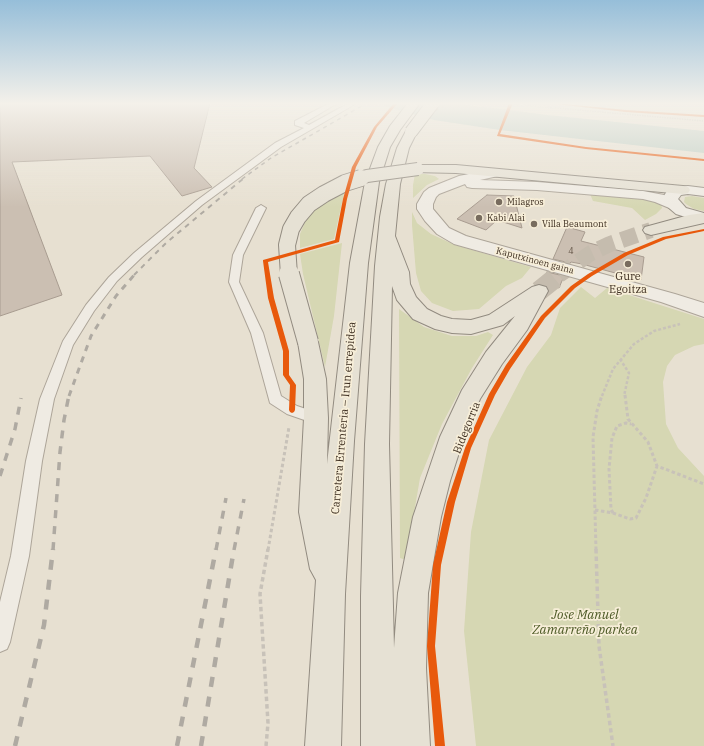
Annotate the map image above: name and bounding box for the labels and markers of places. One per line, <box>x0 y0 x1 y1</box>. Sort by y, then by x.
marker: Milagros <box>494 197 504 207</box>
place label: Milagros <box>507 197 544 207</box>
marker: Kabi Alai <box>474 213 484 223</box>
place label: Kabi Alai <box>487 213 525 223</box>
marker: Villa Beaumont <box>529 219 539 229</box>
place label: Villa Beaumont <box>542 219 607 229</box>
marker: Gure Egoitza <box>623 259 633 269</box>
place label: Gure Egoitza <box>609 270 647 296</box>

